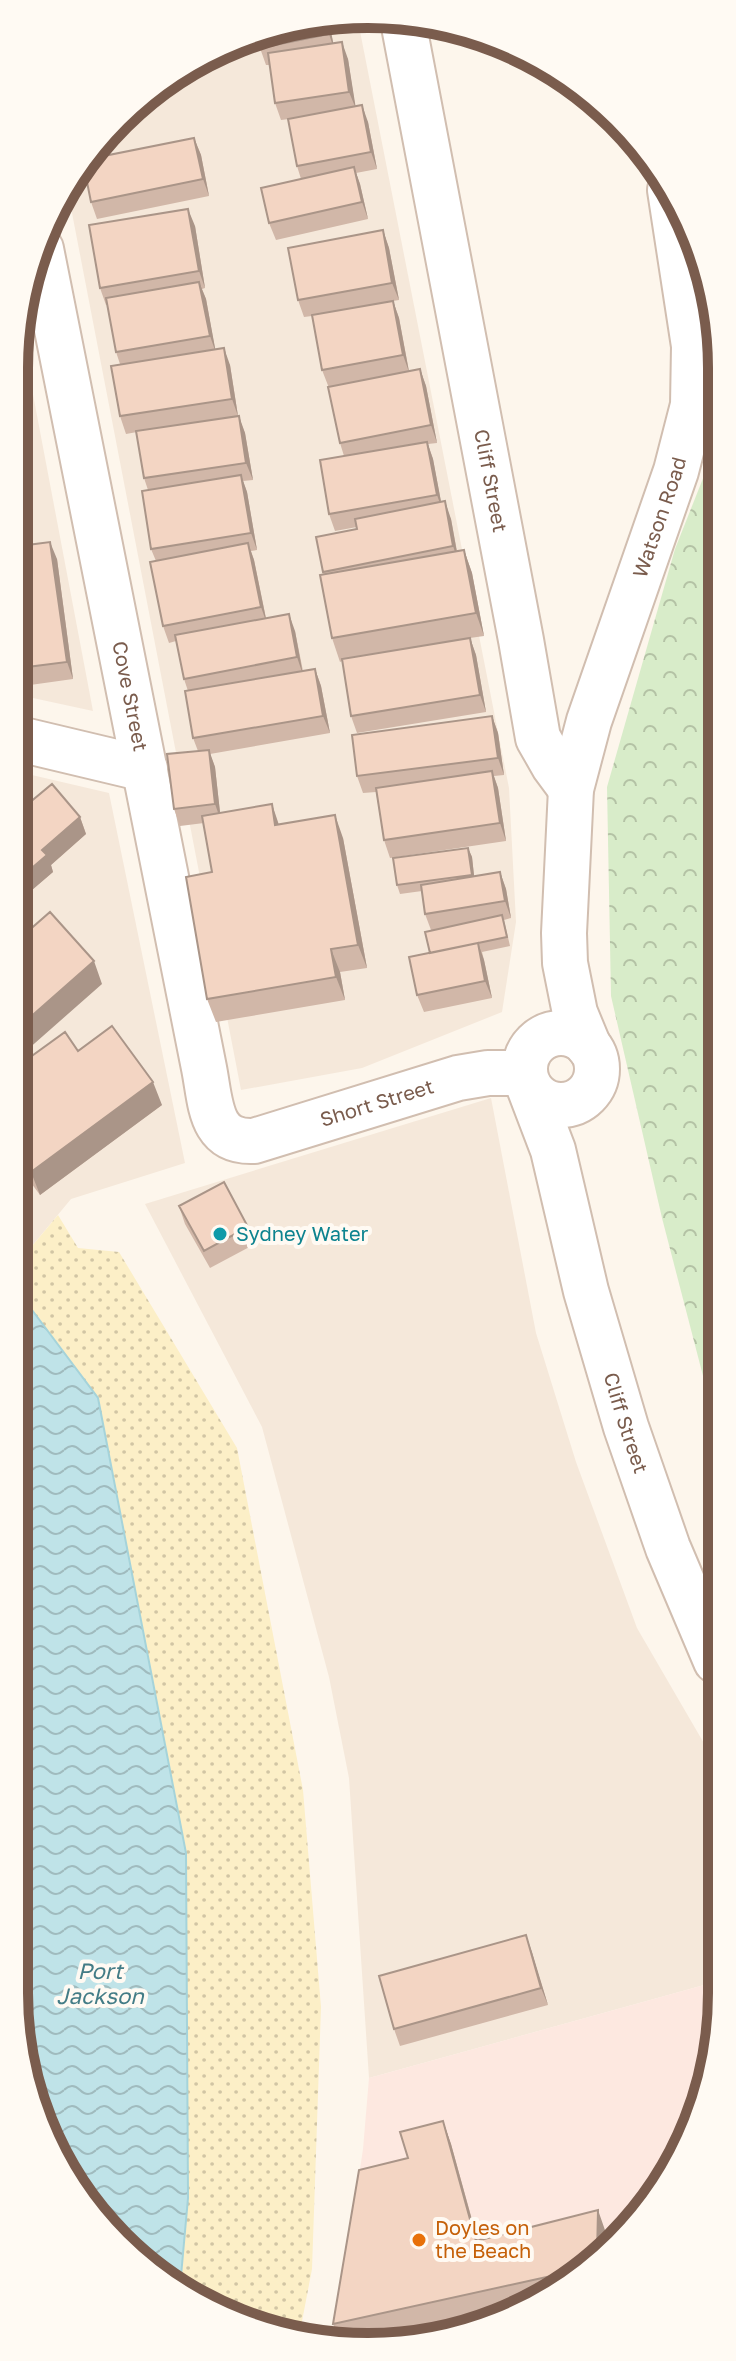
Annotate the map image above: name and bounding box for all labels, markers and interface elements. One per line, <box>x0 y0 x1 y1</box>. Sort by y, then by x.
street label: Cliff Street <box>470 427 513 534</box>
street label: Watson Road <box>627 454 690 581</box>
street label: Cove Street <box>108 639 154 753</box>
street label: Short Street <box>317 1073 436 1131</box>
place label: Sydney Water <box>236 1221 368 1245</box>
marker: Sydney Water <box>211 1225 229 1243</box>
street label: Cliff Street <box>600 1369 654 1476</box>
water label: Port Jackson <box>56 1957 145 2009</box>
place label: Doyles on the Beach <box>435 2215 531 2262</box>
marker: Doyles on the Beach <box>410 2231 428 2249</box>

